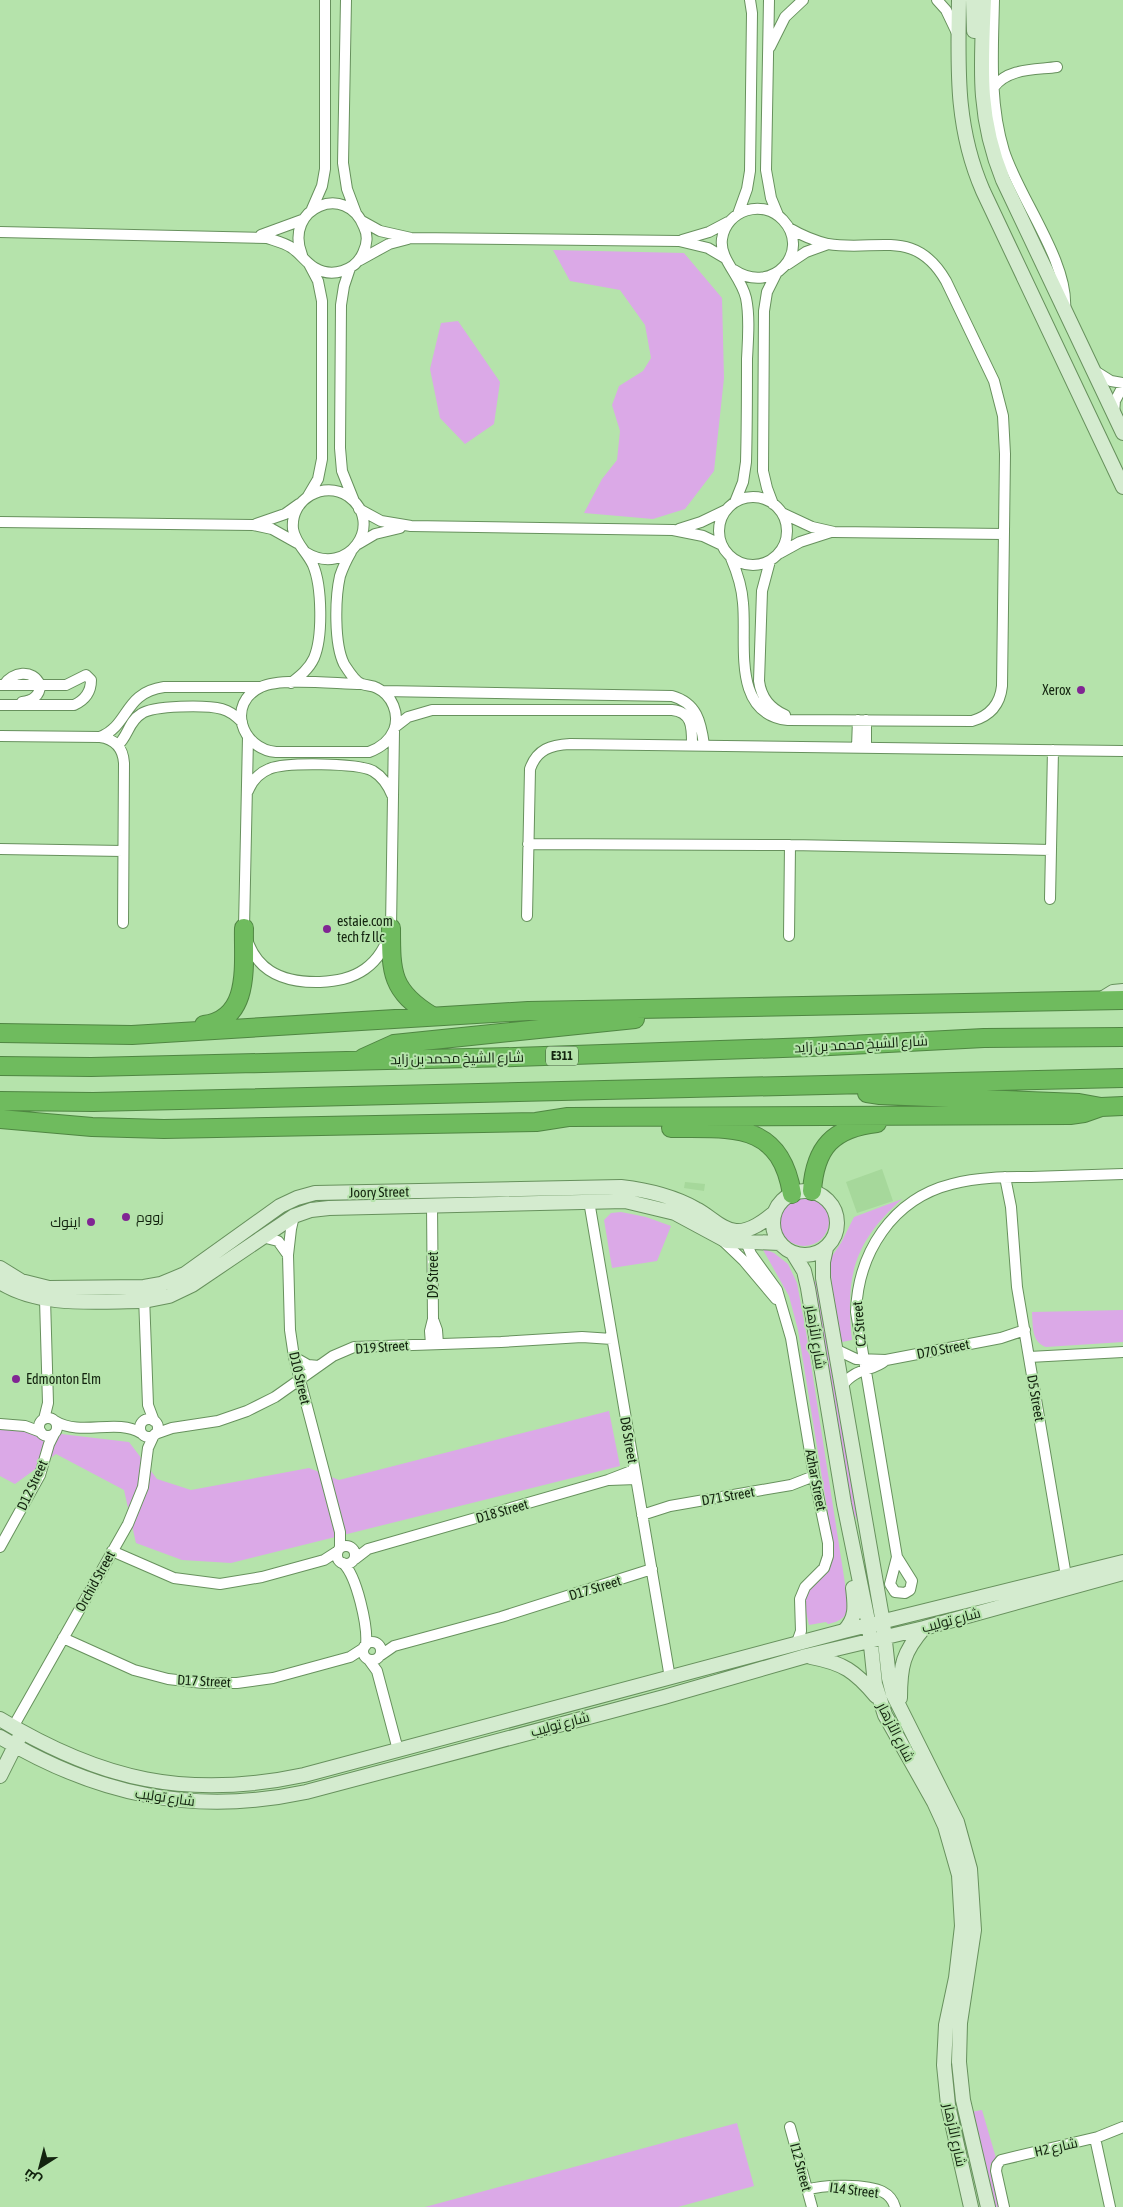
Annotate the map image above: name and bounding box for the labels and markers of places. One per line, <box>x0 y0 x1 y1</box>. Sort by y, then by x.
place label: Xerox <box>1042 682 1071 698</box>
marker: Xerox <box>1075 684 1087 696</box>
place label: estaie.com tech fz llc <box>337 913 393 945</box>
marker: estaie.com tech fz llc <box>321 923 333 935</box>
place label: زووم <box>136 1209 164 1227</box>
marker: زووم <box>120 1211 132 1223</box>
place label: اينوك <box>50 1214 81 1230</box>
marker: اينوك <box>85 1216 97 1228</box>
place label: Edmonton Elm <box>26 1371 101 1387</box>
marker: Edmonton Elm <box>10 1373 22 1385</box>

